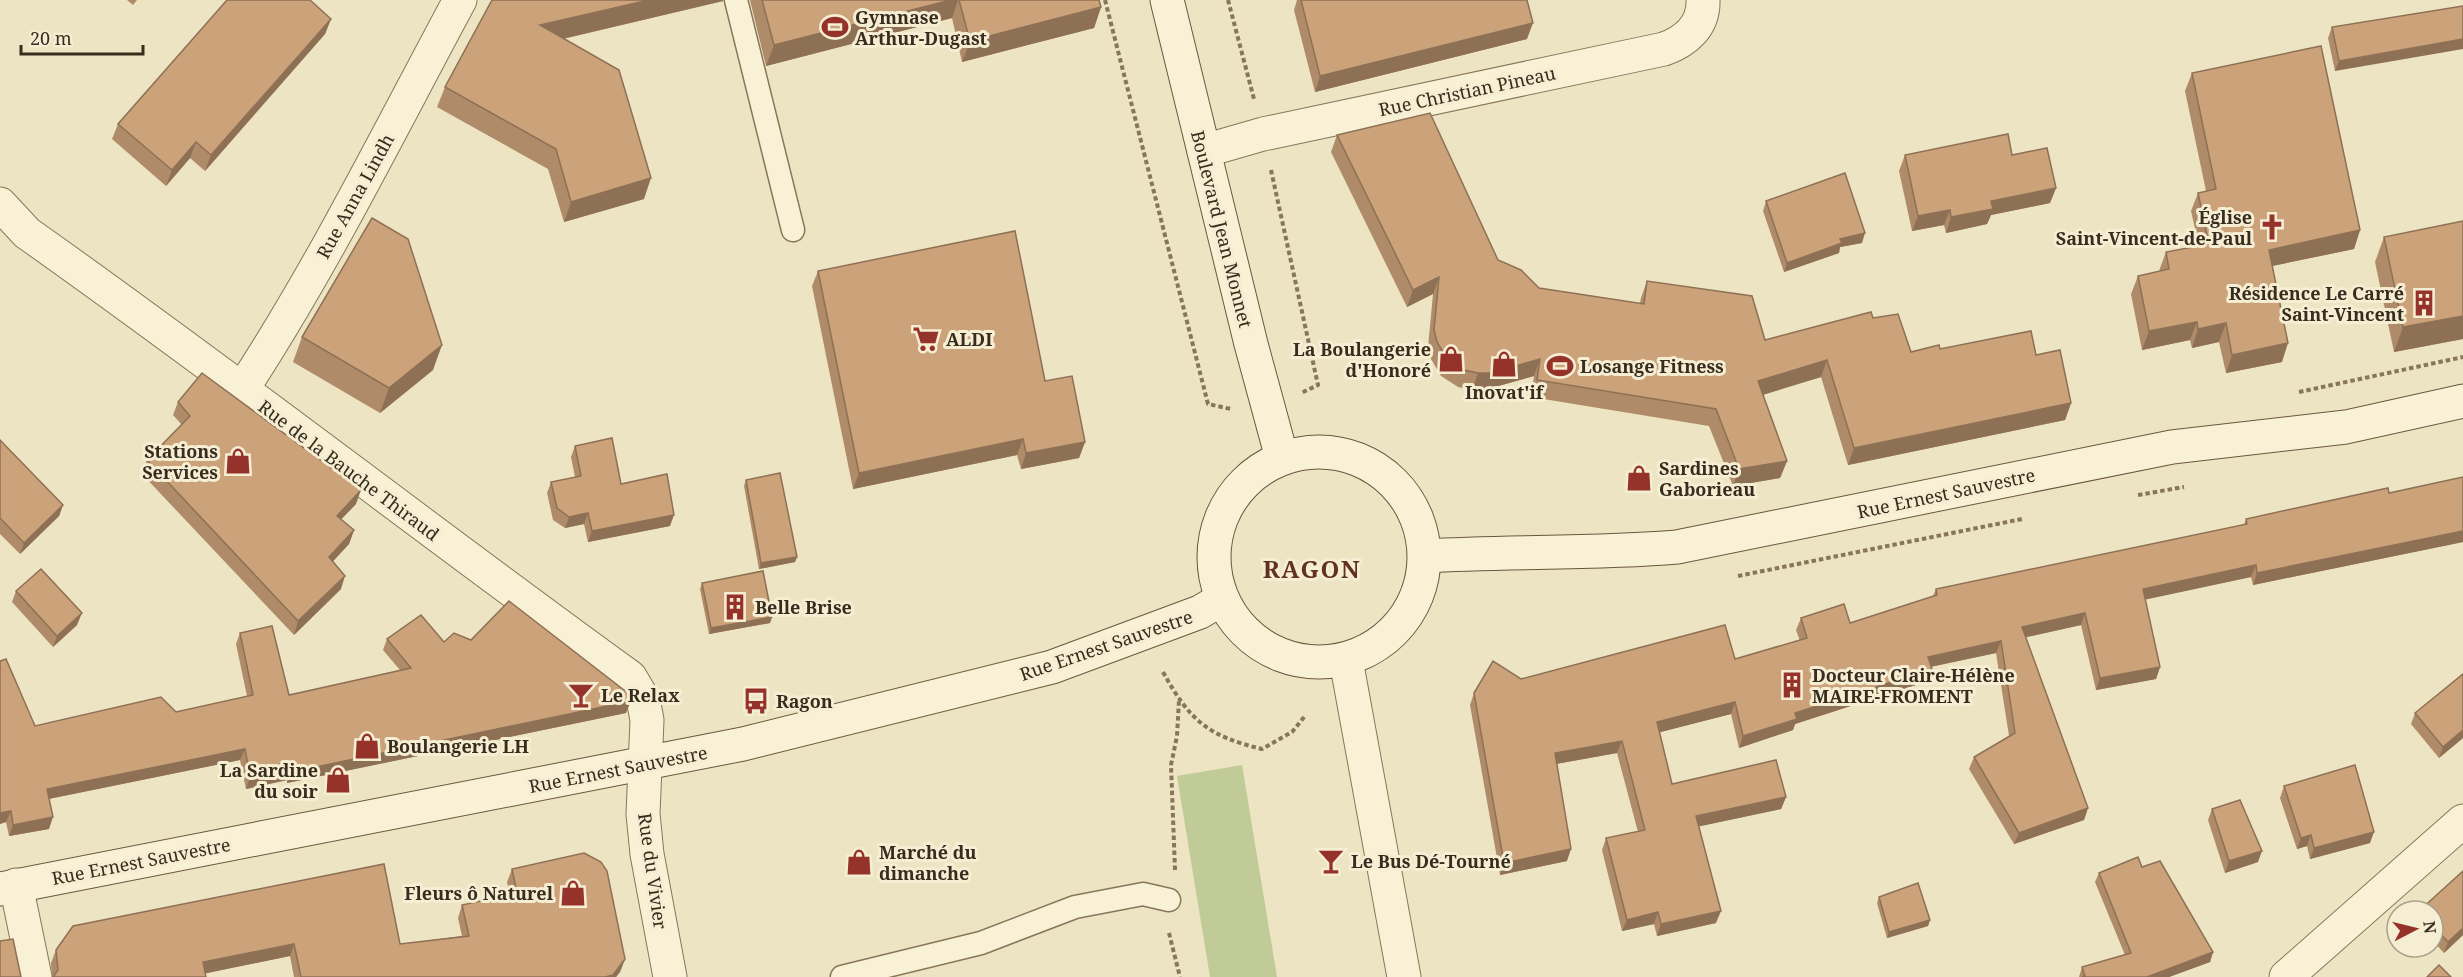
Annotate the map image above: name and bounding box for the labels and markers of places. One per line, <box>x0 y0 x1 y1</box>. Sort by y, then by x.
place label: Gymnase Arthur-Dugast <box>855 5 987 50</box>
sports icon: Gymnase Arthur-Dugast <box>820 12 850 42</box>
place label: Église Saint-Vincent-de-Paul <box>2056 205 2253 250</box>
church icon: Église Saint-Vincent-de-Paul <box>2257 212 2287 242</box>
place label: Résidence Le Carré Saint-Vincent <box>2229 281 2404 326</box>
building icon: Résidence Le Carré Saint-Vincent <box>2409 288 2439 318</box>
supermarket icon: ALDI <box>911 324 941 354</box>
place label: ALDI <box>946 327 992 351</box>
place label: La Boulangerie d'Honoré <box>1293 337 1431 382</box>
shop icon: La Boulangerie d'Honoré <box>1436 344 1466 374</box>
shop icon: Inovat'if <box>1489 349 1519 379</box>
sports icon: Losange Fitness <box>1545 351 1575 381</box>
place label: Losange Fitness <box>1580 354 1724 378</box>
place label: Inovat'if <box>1465 380 1545 404</box>
place label: Stations Services <box>142 439 218 484</box>
shop icon: Stations Services <box>223 446 253 476</box>
place label: Sardines Gaborieau <box>1659 456 1755 501</box>
shop icon: Sardines Gaborieau <box>1624 463 1654 493</box>
building icon: Belle Brise <box>720 592 750 622</box>
place label: Belle Brise <box>755 595 852 619</box>
place label: Docteur Claire-Hélène MAIRE-FROMENT <box>1812 663 2015 708</box>
building icon: Docteur Claire-Hélène MAIRE-FROMENT <box>1777 670 1807 700</box>
bar icon: Le Relax <box>566 680 596 710</box>
place label: Le Relax <box>601 683 680 707</box>
bus stop icon: Ragon <box>741 686 771 716</box>
place label: Ragon <box>776 689 833 713</box>
shop icon: Boulangerie LH <box>352 731 382 761</box>
place label: Boulangerie LH <box>387 734 529 758</box>
place label: La Sardine du soir <box>220 758 319 803</box>
shop icon: La Sardine du soir <box>323 765 353 795</box>
place label: Marché du dimanche <box>879 840 977 885</box>
bar icon: Le Bus Dé-Tourné <box>1316 846 1346 876</box>
shop icon: Marché du dimanche <box>844 847 874 877</box>
place label: Le Bus Dé-Tourné <box>1351 849 1511 873</box>
shop icon: Fleurs ô Naturel <box>558 878 588 908</box>
place label: Fleurs ô Naturel <box>404 881 554 905</box>

